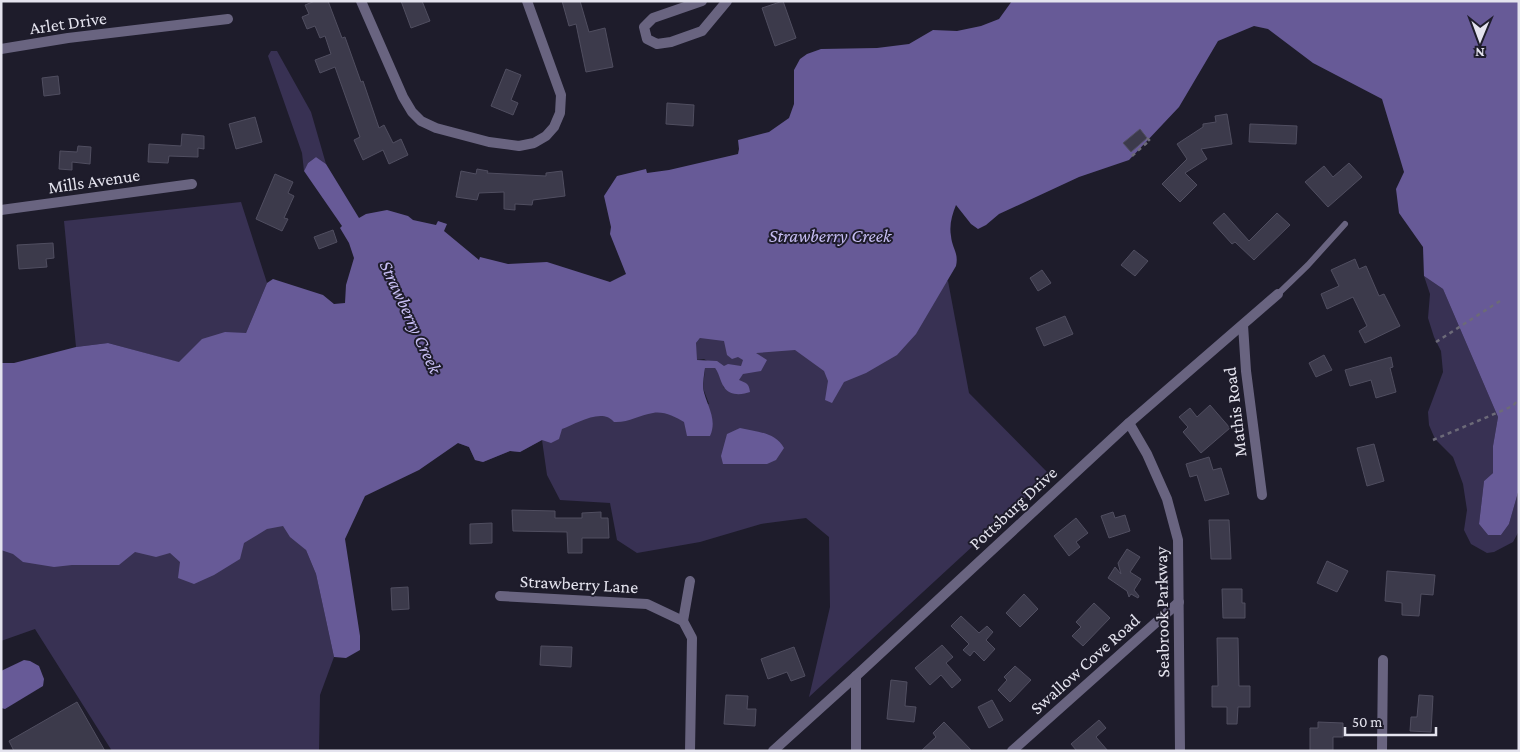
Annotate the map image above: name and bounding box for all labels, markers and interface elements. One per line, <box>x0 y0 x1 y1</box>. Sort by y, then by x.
street label: Arlet Drive <box>28 8 108 38</box>
north arrow <box>1455 15 1505 65</box>
text: N <box>1474 45 1485 61</box>
street label: Mills Avenue <box>47 165 141 197</box>
water label: Strawberry Creek <box>769 225 892 246</box>
water label: Strawberry Creek <box>376 257 447 378</box>
street label: Mathis Road <box>1219 365 1250 458</box>
street label: Pottsburg Drive <box>965 462 1061 554</box>
street label: Seabrook Parkway <box>1151 546 1173 678</box>
street label: Strawberry Lane <box>519 571 639 597</box>
street label: Swallow Cove Road <box>1026 609 1144 718</box>
scale bar <box>1345 704 1436 736</box>
text: 50 m <box>1352 714 1382 730</box>

